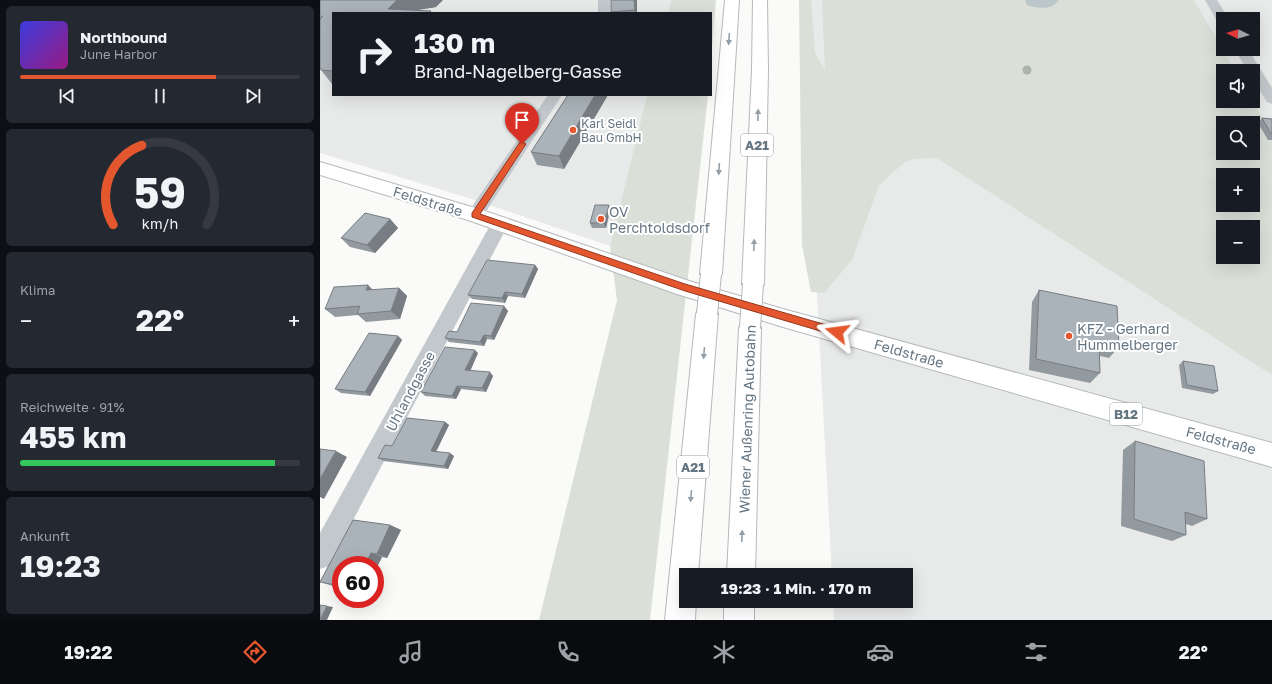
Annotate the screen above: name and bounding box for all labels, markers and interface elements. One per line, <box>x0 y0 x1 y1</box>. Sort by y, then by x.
north arrow <box>1216 12 1260 56</box>
map controls <box>1216 12 1260 264</box>
text: 130 m <box>414 26 495 59</box>
text: Northbound <box>80 28 167 46</box>
icon: right <box>348 28 400 80</box>
one-way arrow <box>725 33 732 45</box>
text: June Harbor <box>80 46 157 62</box>
text: Brand-Nagelberg-Gasse <box>414 60 622 82</box>
button: sound <box>1216 64 1260 108</box>
icon: previous <box>56 85 78 107</box>
icon: pause <box>149 85 171 107</box>
icon: next <box>242 85 264 107</box>
pin <box>505 103 539 144</box>
icon: arrive <box>511 109 533 131</box>
one-way arrow <box>755 109 762 121</box>
place label: Karl Seidl Bau GmbH <box>581 116 642 145</box>
button: search <box>1216 116 1260 160</box>
marker: Karl Seidl Bau GmbH <box>568 125 578 135</box>
road number: A21 <box>741 134 773 156</box>
one-way arrow <box>715 163 722 175</box>
text: 59 <box>134 167 186 217</box>
button: + <box>1216 168 1260 212</box>
street label: Feldstraße <box>391 182 465 220</box>
place label: OV Perchtoldsdorf <box>609 203 710 236</box>
marker: OV Perchtoldsdorf <box>596 214 606 224</box>
text: km/h <box>142 215 178 232</box>
button: − <box>1216 220 1260 264</box>
one-way arrow <box>751 238 757 251</box>
text: Klima <box>20 282 55 298</box>
text: 22° <box>136 302 184 338</box>
text: − <box>20 307 32 334</box>
text: + <box>288 307 300 334</box>
position arrow <box>816 311 858 353</box>
place label: KFZ - Gerhard Hummelberger <box>1077 320 1178 353</box>
street label: Wiener Außenring Autobahn <box>735 324 759 514</box>
marker: KFZ - Gerhard Hummelberger <box>1064 331 1074 341</box>
street label: Feldstraße <box>872 335 946 371</box>
one-way arrow <box>700 347 707 359</box>
street label: Uhlandgasse <box>382 348 438 434</box>
text: Reichweite · 91% <box>20 399 124 415</box>
road number: B12 <box>1110 403 1142 425</box>
text: 455 km <box>20 419 127 455</box>
street label: Feldstraße <box>1184 423 1258 457</box>
road number: A21 <box>677 456 709 478</box>
one-way arrow <box>687 490 694 502</box>
text: Ankunft <box>20 528 70 544</box>
one-way arrow <box>739 529 745 542</box>
text: 19:23 <box>20 548 101 584</box>
speed limit sign: 60 <box>332 556 384 608</box>
text: 19:23 · 1 Min. · 170 m <box>721 579 871 597</box>
icon: directions <box>241 638 269 666</box>
icon: music <box>397 638 425 666</box>
icon: phone <box>554 638 582 666</box>
icon: climate <box>710 638 738 666</box>
icon: car <box>866 638 894 666</box>
icon: filters <box>1022 638 1050 666</box>
text: 19:22 <box>64 641 113 663</box>
text: 22° <box>1179 641 1208 663</box>

